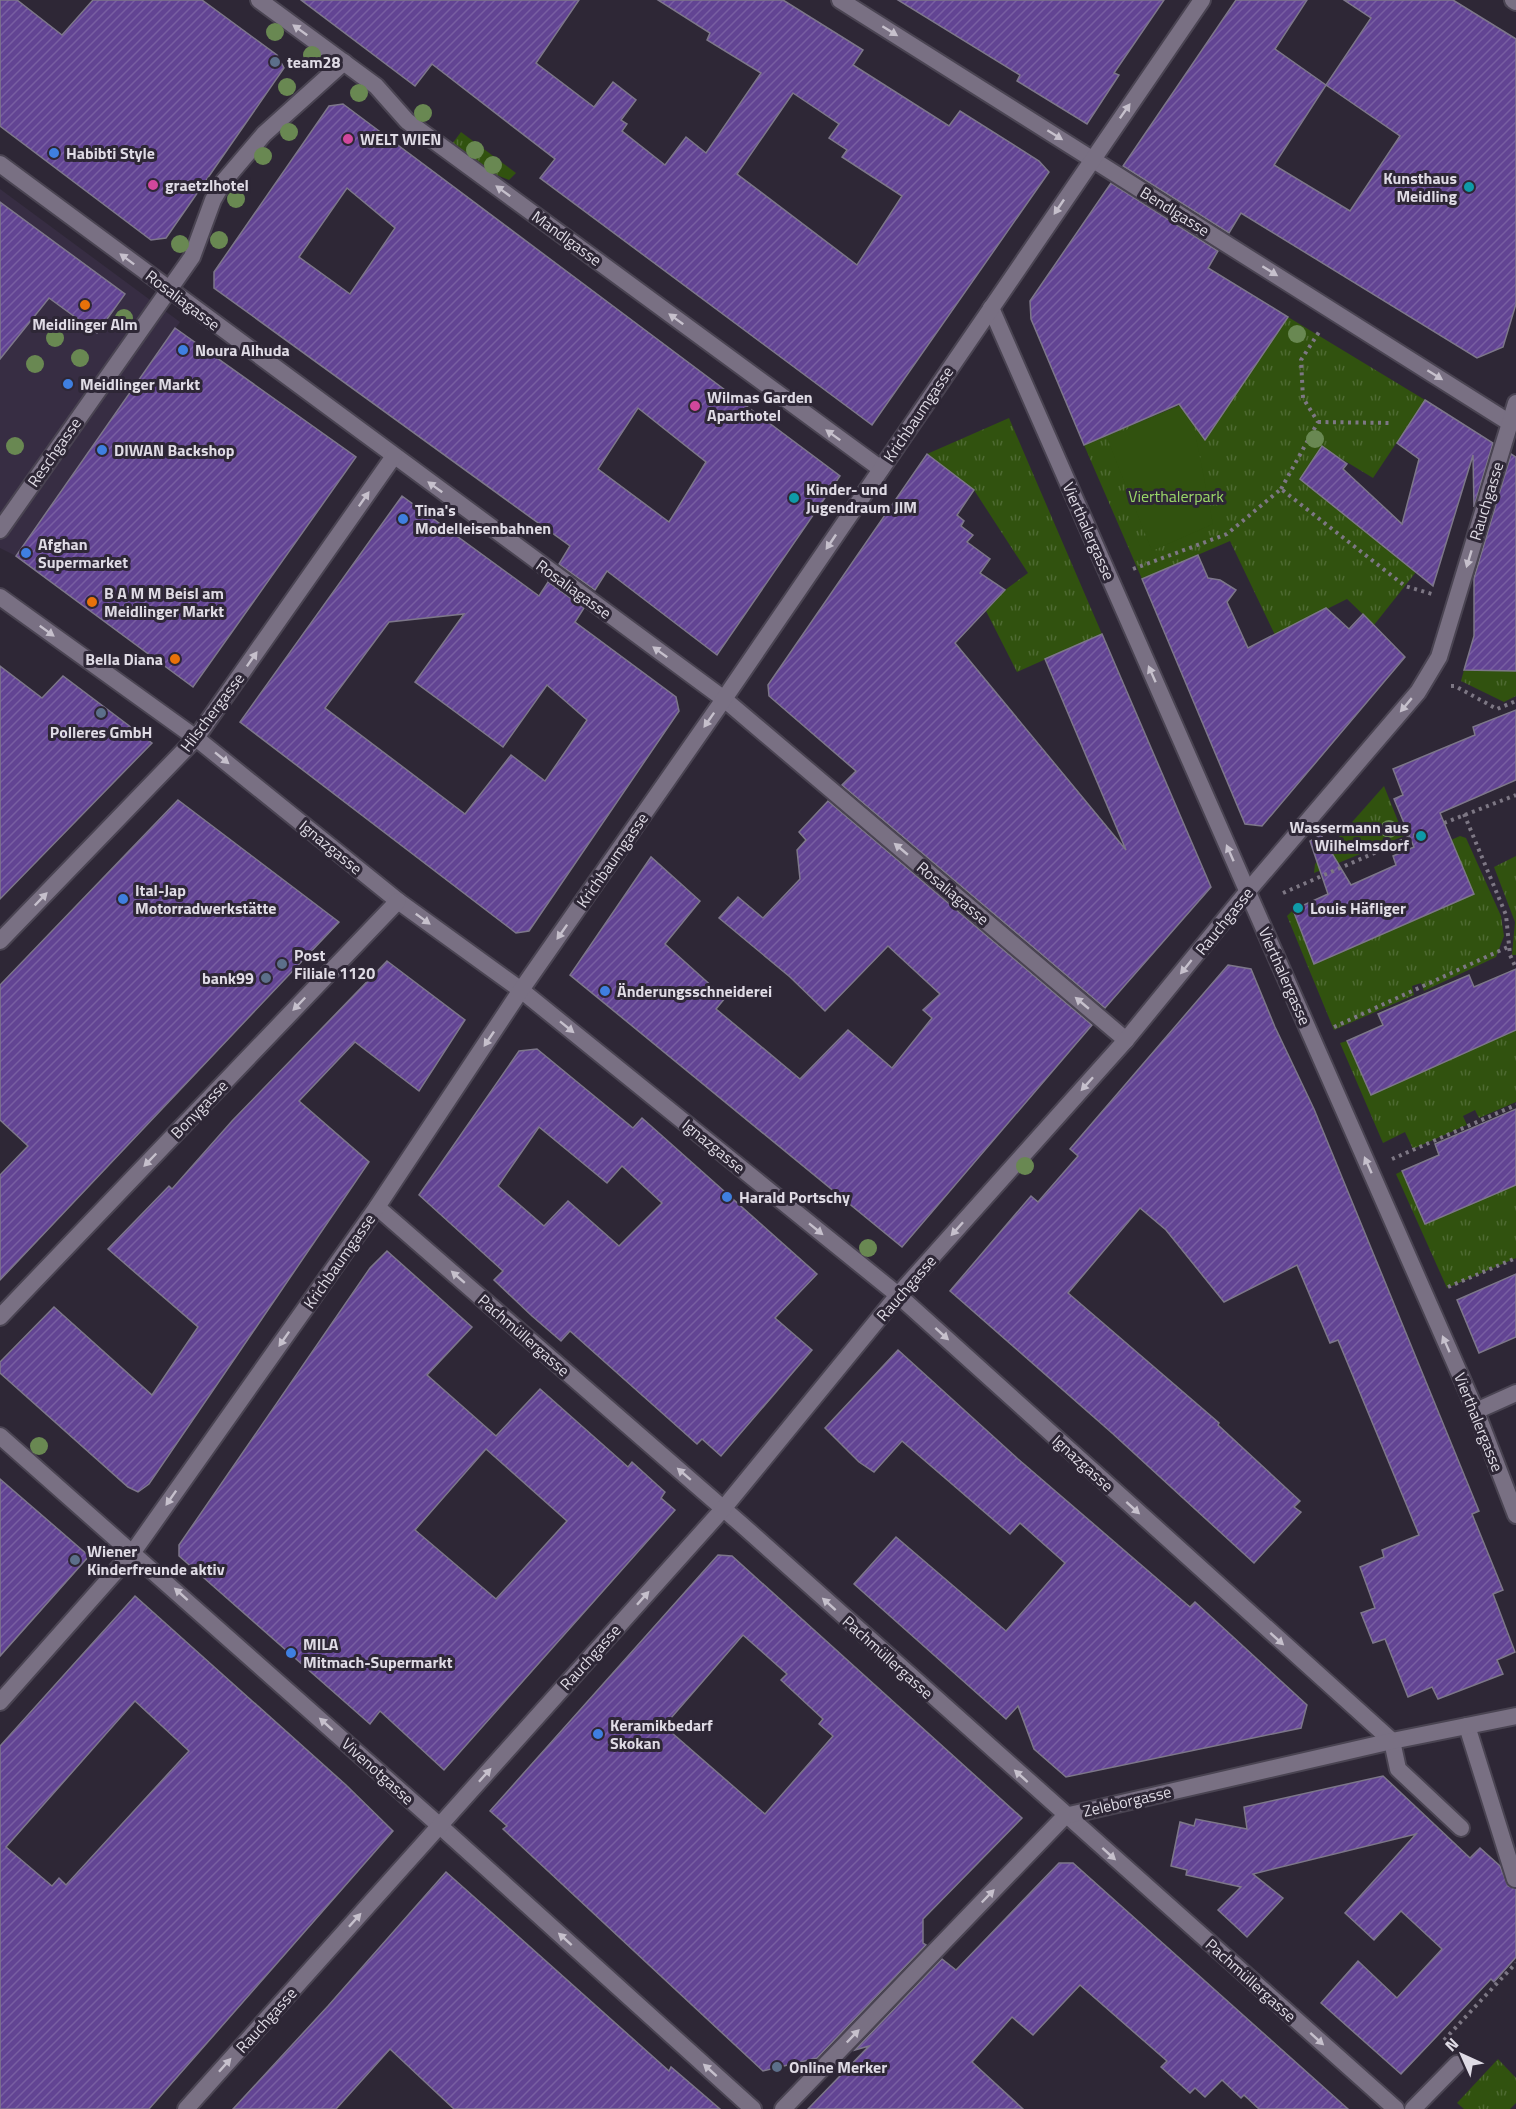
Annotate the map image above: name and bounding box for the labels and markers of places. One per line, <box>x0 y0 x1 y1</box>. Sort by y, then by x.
place label: team28 <box>287 50 341 74</box>
marker: team28 <box>268 55 282 69</box>
place label: WELT WIEN <box>360 127 441 151</box>
marker: WELT WIEN <box>341 132 355 146</box>
place label: Habibti Style <box>66 141 155 165</box>
marker: Habibti Style <box>47 146 61 160</box>
place label: Kunsthaus Meidling <box>1383 166 1457 208</box>
place label: graetzlhotel <box>165 173 249 197</box>
marker: graetzlhotel <box>146 178 160 192</box>
marker: Kunsthaus Meidling <box>1462 180 1476 194</box>
marker: Meidlinger Alm <box>78 298 92 312</box>
place label: Meidlinger Alm <box>32 312 138 336</box>
place label: Noura Alhuda <box>195 338 290 362</box>
marker: Noura Alhuda <box>176 343 190 357</box>
place label: Meidlinger Markt <box>80 372 200 396</box>
marker: Meidlinger Markt <box>61 377 75 391</box>
place label: Wilmas Garden Aparthotel <box>707 385 813 427</box>
marker: Wilmas Garden Aparthotel <box>688 399 702 413</box>
place label: DIWAN Backshop <box>114 438 235 462</box>
marker: DIWAN Backshop <box>95 443 109 457</box>
place label: Kinder- und Jugendraum JIM <box>806 477 917 519</box>
marker: Kinder- und Jugendraum JIM <box>787 491 801 505</box>
place label: Tina's Modelleisenbahnen <box>415 498 551 540</box>
marker: Tina's Modelleisenbahnen <box>396 512 410 526</box>
place label: Afghan Supermarket <box>38 532 128 574</box>
marker: Afghan Supermarket <box>19 546 33 560</box>
place label: B A M M Beisl am Meidlinger Markt <box>104 581 224 623</box>
marker: B A M M Beisl am Meidlinger Markt <box>85 595 99 609</box>
place label: Bella Diana <box>85 647 163 671</box>
marker: Bella Diana <box>168 652 182 666</box>
marker: Polleres GmbH <box>94 706 108 720</box>
place label: Polleres GmbH <box>50 720 152 744</box>
place label: Wassermann aus Wilhelmsdorf <box>1290 815 1409 857</box>
marker: Wassermann aus Wilhelmsdorf <box>1414 829 1428 843</box>
place label: Ital-Jap Motorradwerkstätte <box>135 878 276 920</box>
marker: Ital-Jap Motorradwerkstätte <box>116 892 130 906</box>
place label: Louis Häfliger <box>1310 896 1406 920</box>
marker: Louis Häfliger <box>1291 901 1305 915</box>
place label: Post Filiale 1120 <box>294 943 375 985</box>
marker: Post Filiale 1120 <box>275 957 289 971</box>
place label: bank99 <box>202 966 254 990</box>
marker: bank99 <box>259 971 273 985</box>
place label: Änderungsschneiderei <box>617 979 772 1003</box>
marker: Änderungsschneiderei <box>598 984 612 998</box>
place label: Harald Portschy <box>739 1185 850 1209</box>
marker: Harald Portschy <box>720 1190 734 1204</box>
place label: Wiener Kinderfreunde aktiv <box>87 1539 225 1581</box>
marker: Wiener Kinderfreunde aktiv <box>68 1553 82 1567</box>
place label: MILA Mitmach-Supermarkt <box>303 1632 453 1674</box>
marker: MILA Mitmach-Supermarkt <box>284 1646 298 1660</box>
place label: Keramikbedarf Skokan <box>610 1713 713 1755</box>
marker: Keramikbedarf Skokan <box>591 1727 605 1741</box>
place label: Online Merker <box>789 2055 887 2079</box>
marker: Online Merker <box>770 2060 784 2074</box>

